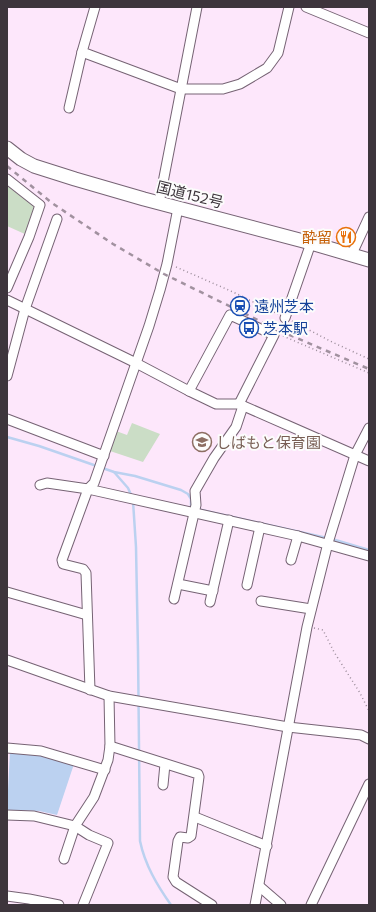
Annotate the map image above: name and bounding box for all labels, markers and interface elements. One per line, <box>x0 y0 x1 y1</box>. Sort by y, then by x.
street label: 国道152号 <box>155 177 225 211</box>
restaurant icon: 酔留 <box>335 226 357 248</box>
place label: 酔留 <box>302 228 332 246</box>
station icon: 遠州芝本 <box>229 295 251 317</box>
place label: 遠州芝本 <box>254 297 314 315</box>
bus stop icon: 芝本駅 <box>238 317 260 339</box>
place label: 芝本駅 <box>263 319 308 337</box>
school or university icon: しばもと保育園 <box>191 431 213 453</box>
place label: しばもと保育園 <box>216 433 321 451</box>

